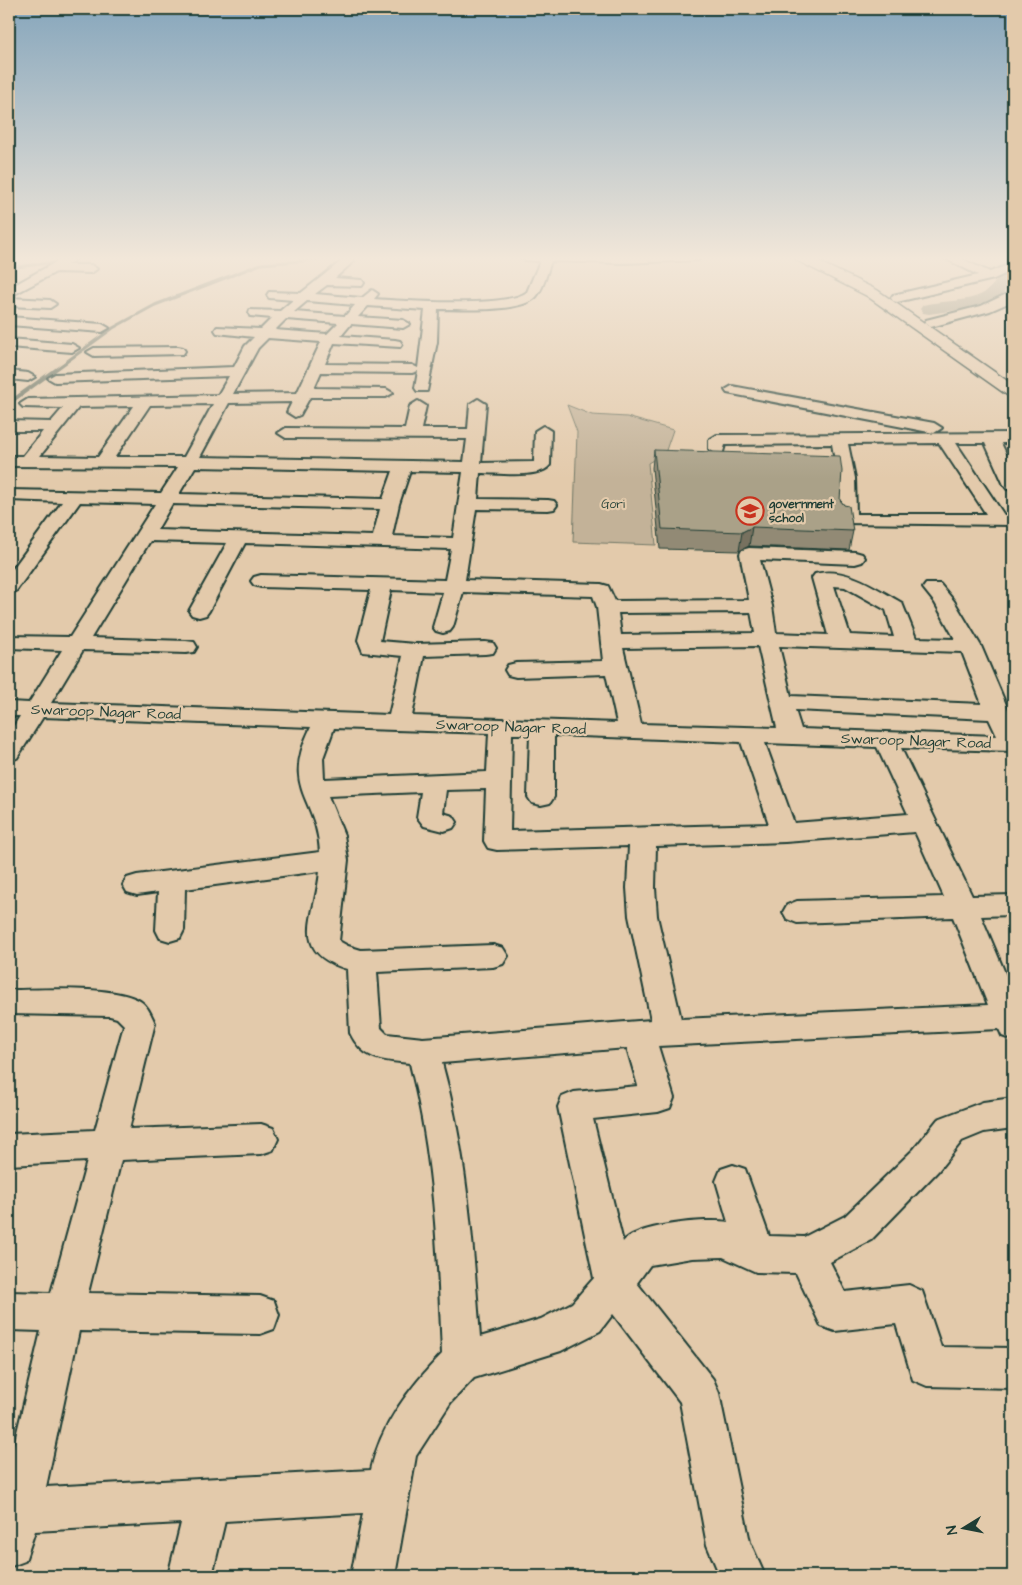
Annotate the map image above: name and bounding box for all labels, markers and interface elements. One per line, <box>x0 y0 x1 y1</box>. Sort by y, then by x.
park label: Gori <box>601 496 625 513</box>
school or university icon: government school <box>735 496 765 526</box>
place label: government school <box>769 496 834 527</box>
street label: Swaroop Nagar Road <box>31 699 182 726</box>
street label: Swaroop Nagar Road <box>436 714 587 741</box>
street label: Swaroop Nagar Road <box>841 728 992 755</box>
north arrow <box>940 1502 990 1552</box>
text: N <box>942 1524 963 1536</box>

